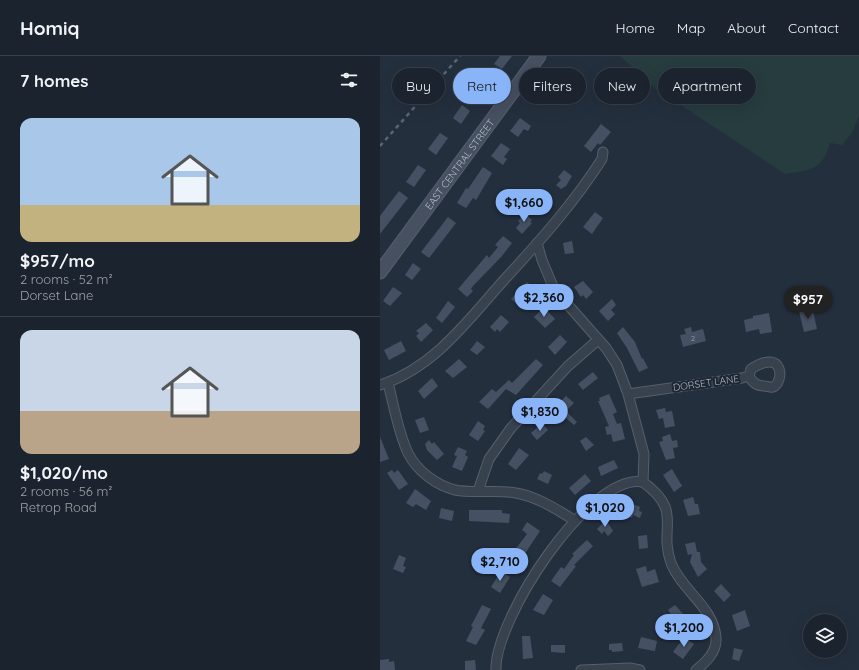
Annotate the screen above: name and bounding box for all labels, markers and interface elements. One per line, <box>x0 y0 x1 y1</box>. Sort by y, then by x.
text: Homiq <box>20 16 79 40</box>
text: Home <box>616 19 655 37</box>
text: Map <box>677 19 705 37</box>
text: About <box>727 19 766 37</box>
text: Contact <box>788 19 839 37</box>
chip: Buy <box>392 68 445 104</box>
chip: Rent <box>453 68 511 104</box>
chip: Filters <box>519 68 586 104</box>
chip: New <box>594 68 650 104</box>
chip: Apartment <box>658 68 756 104</box>
icon: filters <box>338 69 360 91</box>
text: 7 homes <box>20 70 89 91</box>
street label: EAST CENTRAL STREET <box>422 116 497 212</box>
icon: home <box>154 144 226 216</box>
pin: $1,660 <box>491 189 557 223</box>
text: $1,660 <box>505 194 543 210</box>
text: $957/mo <box>20 250 95 271</box>
text: 2 rooms · 52 m² <box>20 271 113 287</box>
pin: $2,360 <box>511 284 577 318</box>
pin: $957 <box>784 286 832 320</box>
text: Dorset Lane <box>20 287 93 303</box>
text: $2,360 <box>524 289 564 305</box>
text: $957 <box>793 291 823 307</box>
house number: 2 <box>691 333 696 343</box>
icon: home <box>154 356 226 428</box>
street label: DORSET LANE <box>672 372 740 394</box>
pin: $1,830 <box>507 398 573 432</box>
text: $1,830 <box>521 403 559 419</box>
text: $1,020/mo <box>20 462 108 483</box>
text: 2 rooms · 56 m² <box>20 483 112 499</box>
pin: $1,020 <box>572 494 638 528</box>
text: Retrop Road <box>20 499 97 515</box>
text: $1,020 <box>585 499 625 515</box>
pin: $2,710 <box>467 548 533 582</box>
text: $2,710 <box>480 553 520 569</box>
pin: $1,200 <box>651 614 717 648</box>
map controls <box>803 614 847 658</box>
button: layers <box>803 614 847 658</box>
text: $1,200 <box>664 619 704 635</box>

